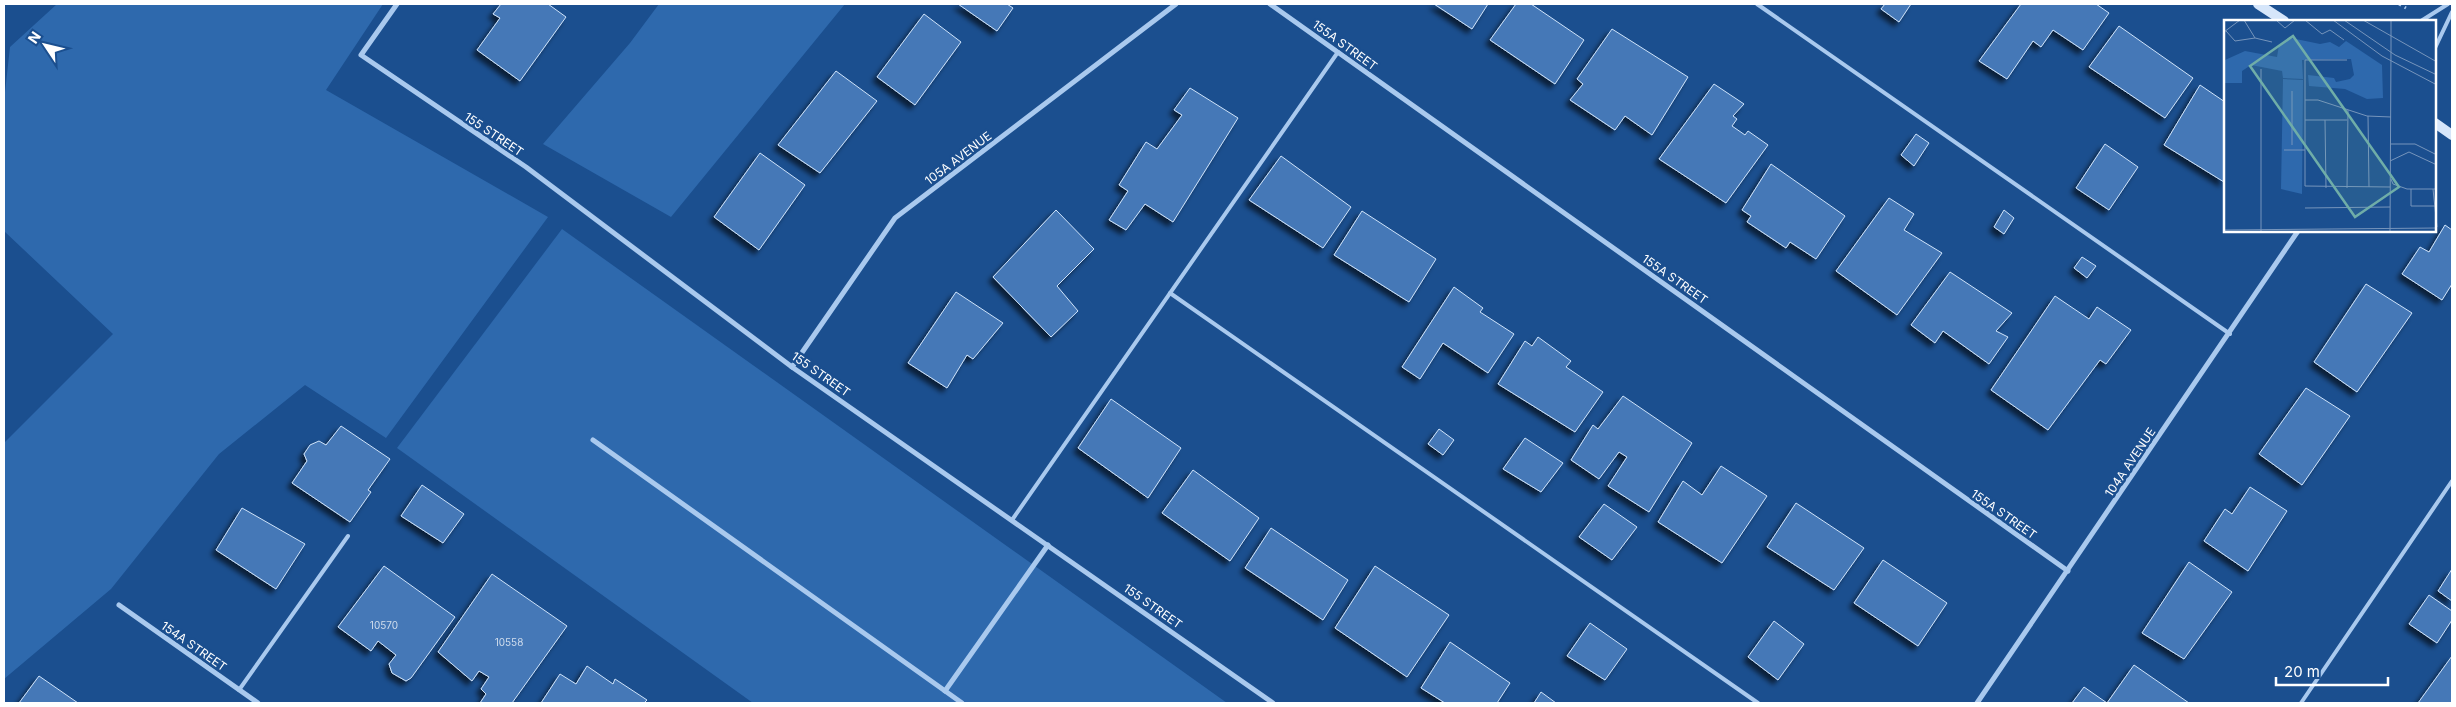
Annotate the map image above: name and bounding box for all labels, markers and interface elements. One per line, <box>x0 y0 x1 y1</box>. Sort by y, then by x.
street label: 155A STREET <box>1310 16 1381 74</box>
north arrow <box>20 20 70 70</box>
inset map <box>2224 20 2436 232</box>
text: N <box>24 28 44 47</box>
street label: 155 STREET <box>462 109 527 159</box>
street label: 105A AVENUE <box>922 128 994 188</box>
street label: 155A STREET <box>1639 251 1711 307</box>
street label: 155 STREET <box>789 348 853 400</box>
street label: 104A AVENUE <box>2101 425 2159 499</box>
street label: 155A STREET <box>1968 486 2040 542</box>
street label: 155 STREET <box>1121 580 1185 632</box>
street label: 154A STREET <box>158 618 230 674</box>
house number: 10570 <box>370 619 398 631</box>
house number: 10558 <box>495 636 523 648</box>
scale bar <box>2276 654 2388 686</box>
text: 20 m <box>2284 662 2320 681</box>

